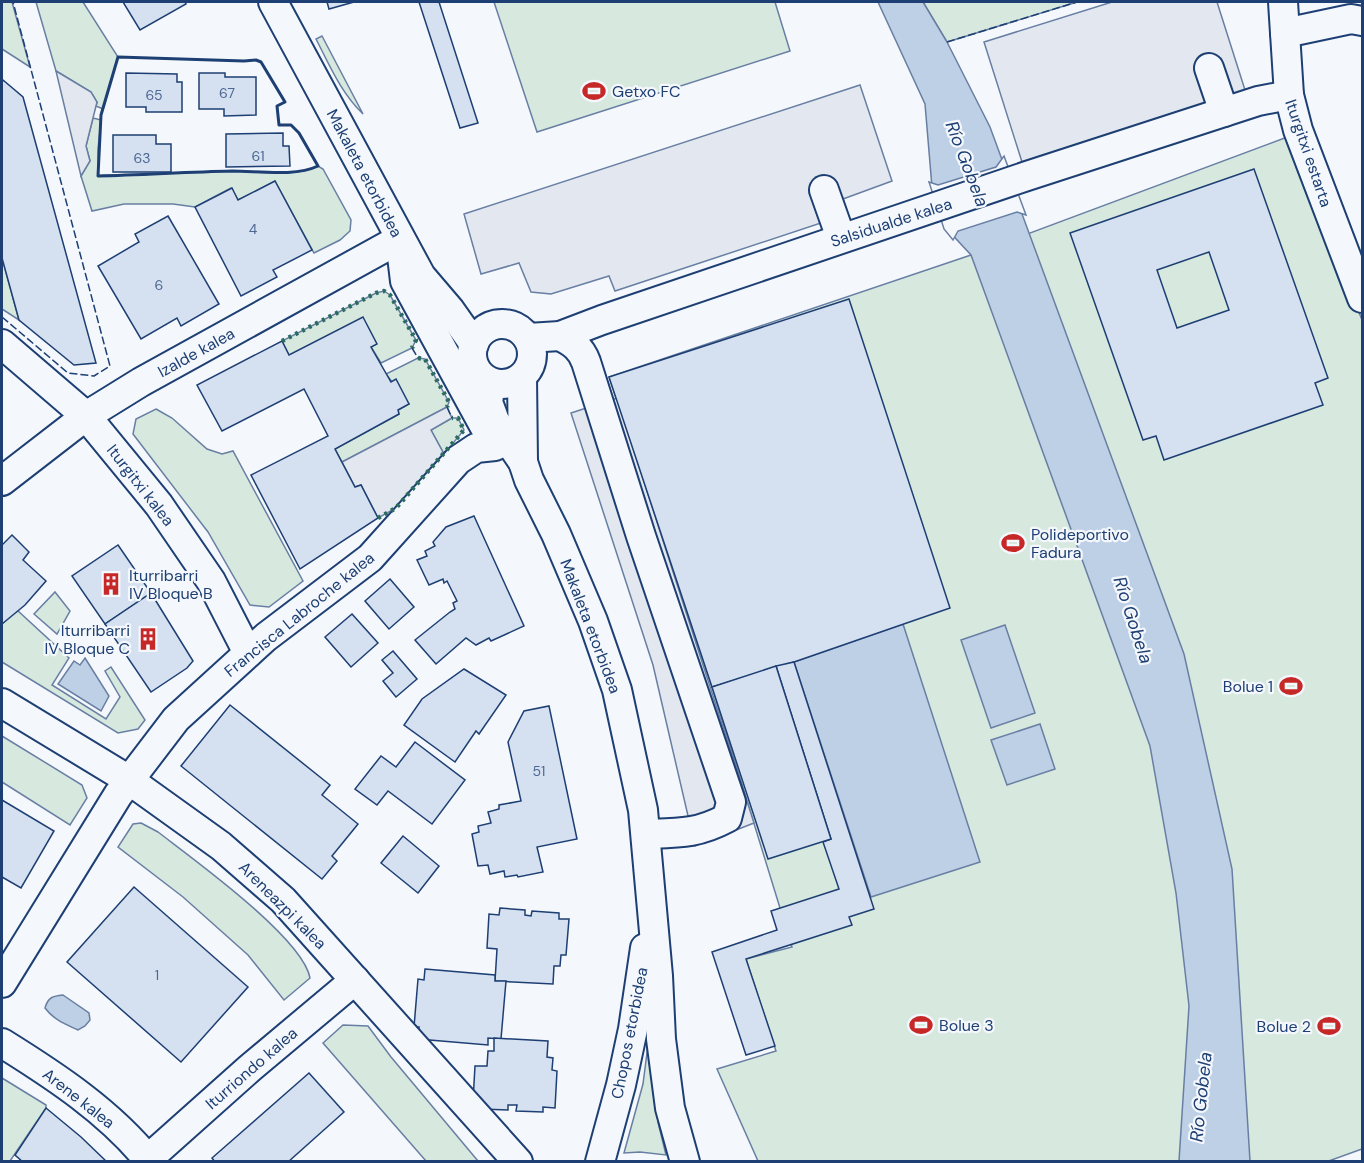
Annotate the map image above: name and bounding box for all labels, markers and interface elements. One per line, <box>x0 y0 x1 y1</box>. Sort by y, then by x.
sports icon: Getxo FC <box>581 78 607 104</box>
place label: Getxo FC <box>612 81 681 102</box>
house number: 67 <box>219 84 235 102</box>
house number: 65 <box>145 86 163 104</box>
street label: Iturgitxi estarta <box>1280 96 1337 210</box>
street label: Makaleta etorbidea <box>322 105 407 241</box>
water label: Río Gobela <box>940 118 994 211</box>
house number: 61 <box>251 147 265 165</box>
house number: 63 <box>133 149 151 167</box>
street label: Salsidualde kalea <box>828 193 954 252</box>
house number: 4 <box>249 220 258 238</box>
house number: 6 <box>155 276 163 294</box>
street label: Izalde kalea <box>154 323 238 382</box>
street label: Iturgitxi kalea <box>102 440 179 530</box>
place label: Polideportivo Fadura <box>1031 524 1129 563</box>
sports icon: Polideportivo Fadura <box>1000 530 1026 556</box>
street label: Francisca Labroche kalea <box>220 547 379 682</box>
street label: Makaleta etorbidea <box>555 556 626 696</box>
place label: Iturribarri IV Bloque B <box>129 565 213 604</box>
building icon: Iturribarri IV Bloque B <box>98 571 124 597</box>
water label: Río Gobela <box>1108 573 1158 667</box>
place label: Iturribarri IV Bloque C <box>45 620 130 659</box>
building icon: Iturribarri IV Bloque C <box>135 626 161 652</box>
sports icon: Bolue 1 <box>1278 673 1304 699</box>
place label: Bolue 1 <box>1223 676 1273 697</box>
house number: 51 <box>533 762 545 780</box>
street label: Areneazpi kalea <box>234 857 331 954</box>
street label: Chopos etorbidea <box>606 965 653 1101</box>
house number: 1 <box>155 966 159 984</box>
sports icon: Bolue 3 <box>908 1012 934 1038</box>
sports icon: Bolue 2 <box>1316 1013 1342 1039</box>
place label: Bolue 3 <box>939 1015 994 1036</box>
place label: Bolue 2 <box>1257 1016 1311 1037</box>
street label: Iturriondo kalea <box>201 1023 302 1114</box>
water label: Río Gobela <box>1184 1051 1218 1143</box>
street label: Arene kalea <box>38 1064 119 1133</box>

